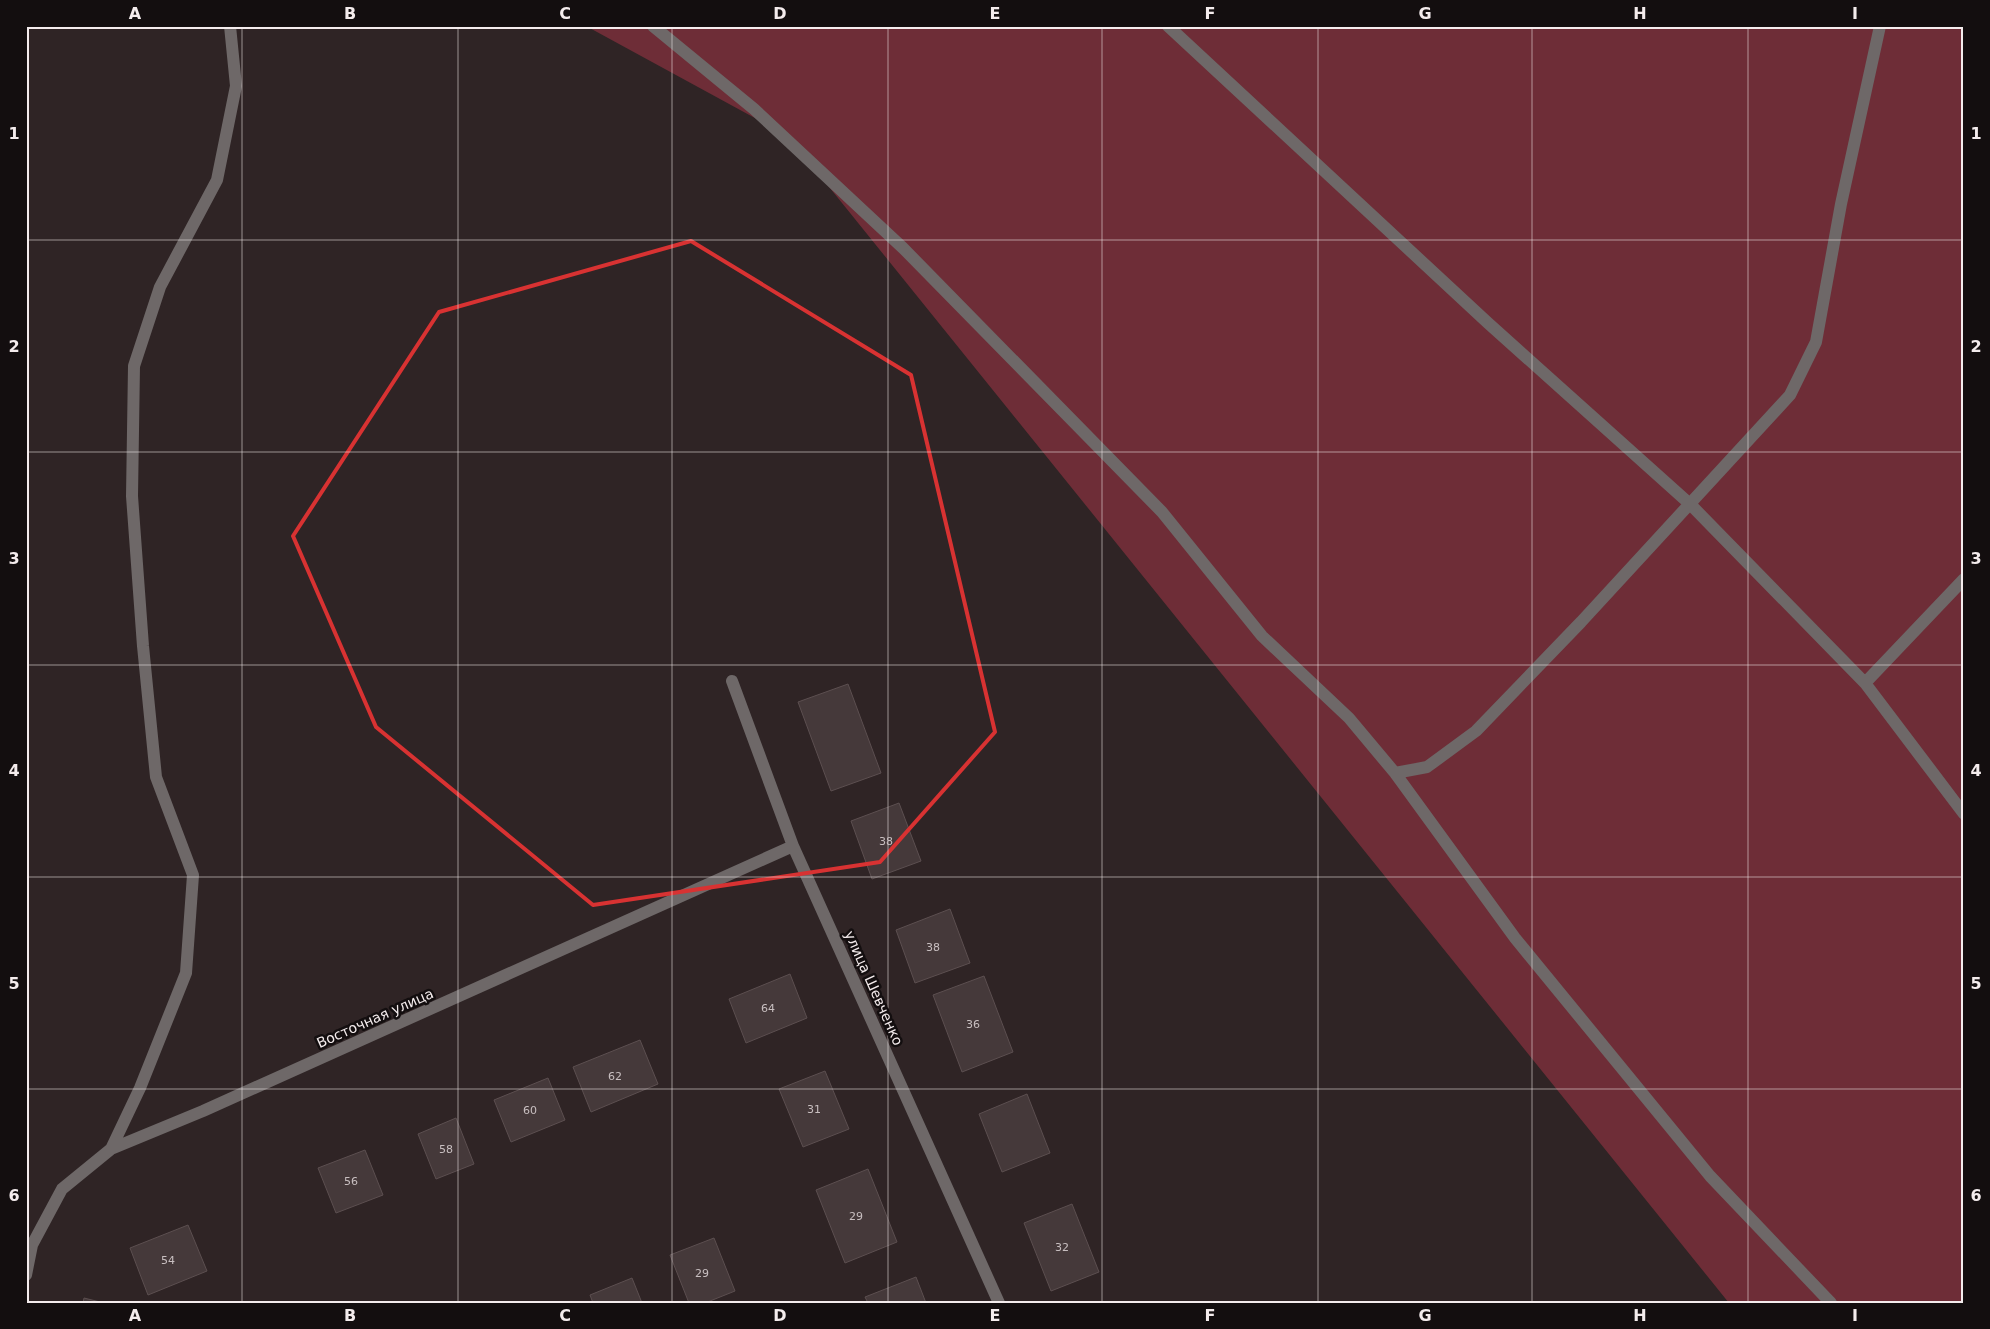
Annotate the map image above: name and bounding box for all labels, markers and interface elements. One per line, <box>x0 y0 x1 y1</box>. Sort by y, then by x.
text: A <box>129 4 142 23</box>
text: B <box>344 4 356 23</box>
text: C <box>559 4 571 23</box>
text: D <box>773 4 787 23</box>
text: E <box>990 4 1000 23</box>
text: F <box>1205 4 1215 23</box>
text: G <box>1418 4 1432 23</box>
text: H <box>1633 4 1647 23</box>
text: I <box>1852 4 1858 23</box>
text: 1 <box>8 124 20 143</box>
text: 1 <box>1970 124 1982 143</box>
text: 2 <box>8 337 20 356</box>
text: 2 <box>1970 337 1982 356</box>
text: 3 <box>8 549 20 568</box>
text: 3 <box>1970 549 1982 568</box>
text: 4 <box>8 761 20 780</box>
text: 4 <box>1970 761 1982 780</box>
house number: 38 <box>879 835 893 848</box>
street label: улица Шевченко <box>842 928 906 1048</box>
house number: 38 <box>926 941 940 954</box>
text: 5 <box>8 974 20 993</box>
text: 5 <box>1970 974 1982 993</box>
street label: Восточная улица <box>314 985 436 1051</box>
house number: 64 <box>761 1002 775 1015</box>
house number: 36 <box>966 1018 980 1031</box>
house number: 62 <box>608 1070 622 1083</box>
house number: 31 <box>807 1103 821 1116</box>
house number: 60 <box>523 1104 537 1117</box>
house number: 58 <box>439 1143 453 1156</box>
house number: 56 <box>344 1175 358 1188</box>
text: 6 <box>8 1186 20 1205</box>
text: 6 <box>1970 1186 1982 1205</box>
house number: 29 <box>849 1210 863 1223</box>
house number: 32 <box>1055 1241 1069 1254</box>
house number: 54 <box>161 1254 175 1267</box>
house number: 29 <box>695 1267 709 1280</box>
text: A <box>129 1306 142 1325</box>
text: B <box>344 1306 356 1325</box>
text: C <box>559 1306 571 1325</box>
text: D <box>773 1306 787 1325</box>
text: E <box>990 1306 1000 1325</box>
text: F <box>1205 1306 1215 1325</box>
text: G <box>1418 1306 1432 1325</box>
text: H <box>1633 1306 1647 1325</box>
text: I <box>1852 1306 1858 1325</box>

